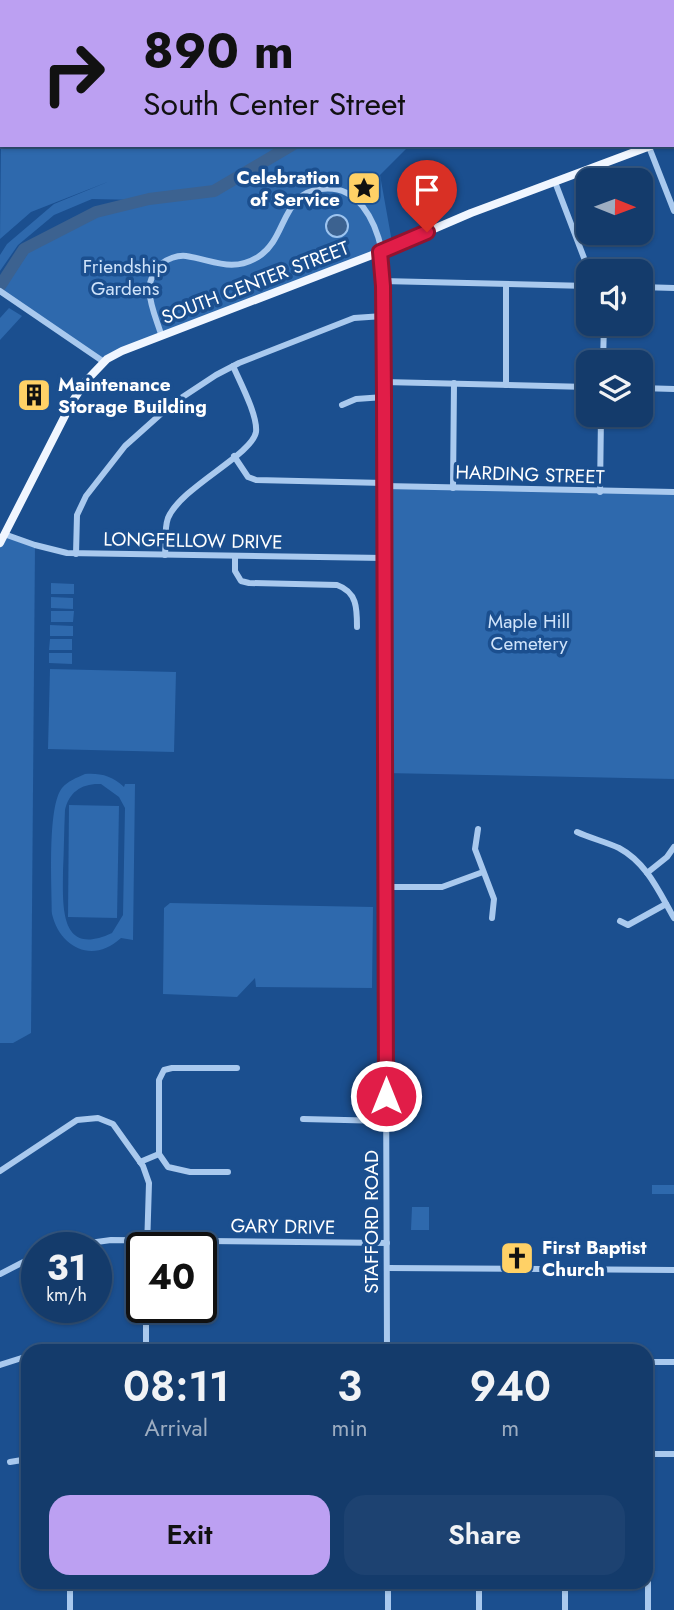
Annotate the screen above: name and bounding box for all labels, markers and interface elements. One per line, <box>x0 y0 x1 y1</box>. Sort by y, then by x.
text: 890 m <box>143 16 294 86</box>
icon: right <box>28 28 119 119</box>
text: South Center Street <box>143 81 405 127</box>
pin <box>397 160 457 232</box>
place label: Celebration of Service <box>237 164 340 213</box>
north arrow <box>576 168 653 245</box>
map controls <box>576 168 653 427</box>
place icon: Celebration of Service <box>345 169 383 207</box>
icon: arrive <box>408 171 446 209</box>
street label: SOUTH CENTER STREET <box>158 234 353 331</box>
park label: Friendship Gardens <box>83 253 167 302</box>
button: sound <box>576 259 653 336</box>
button: layers <box>576 350 653 427</box>
place label: Maintenance Storage Building <box>58 371 207 420</box>
building icon: Maintenance Storage Building <box>15 376 53 414</box>
street label: HARDING STREET <box>455 458 605 491</box>
street label: LONGFELLOW DRIVE <box>103 525 283 556</box>
park label: Maple Hill Cemetery <box>488 608 570 657</box>
position arrow <box>349 1059 423 1133</box>
street label: STAFFORD ROAD <box>358 1150 385 1294</box>
street label: GARY DRIVE <box>230 1212 336 1241</box>
speed limit sign: 40 <box>126 1232 217 1323</box>
place label: First Baptist Church <box>542 1234 647 1283</box>
church icon: First Baptist Church <box>498 1239 536 1277</box>
text: 31 <box>47 1243 86 1293</box>
text: km/h <box>46 1282 87 1308</box>
text: 08:11 <box>123 1356 230 1417</box>
text: 3 <box>337 1356 362 1417</box>
text: 940 <box>469 1356 551 1417</box>
text: Arrival <box>145 1411 208 1445</box>
text: min <box>332 1411 368 1445</box>
text: m <box>501 1411 519 1445</box>
button: Exit <box>49 1495 330 1575</box>
button: Share <box>344 1495 625 1575</box>

